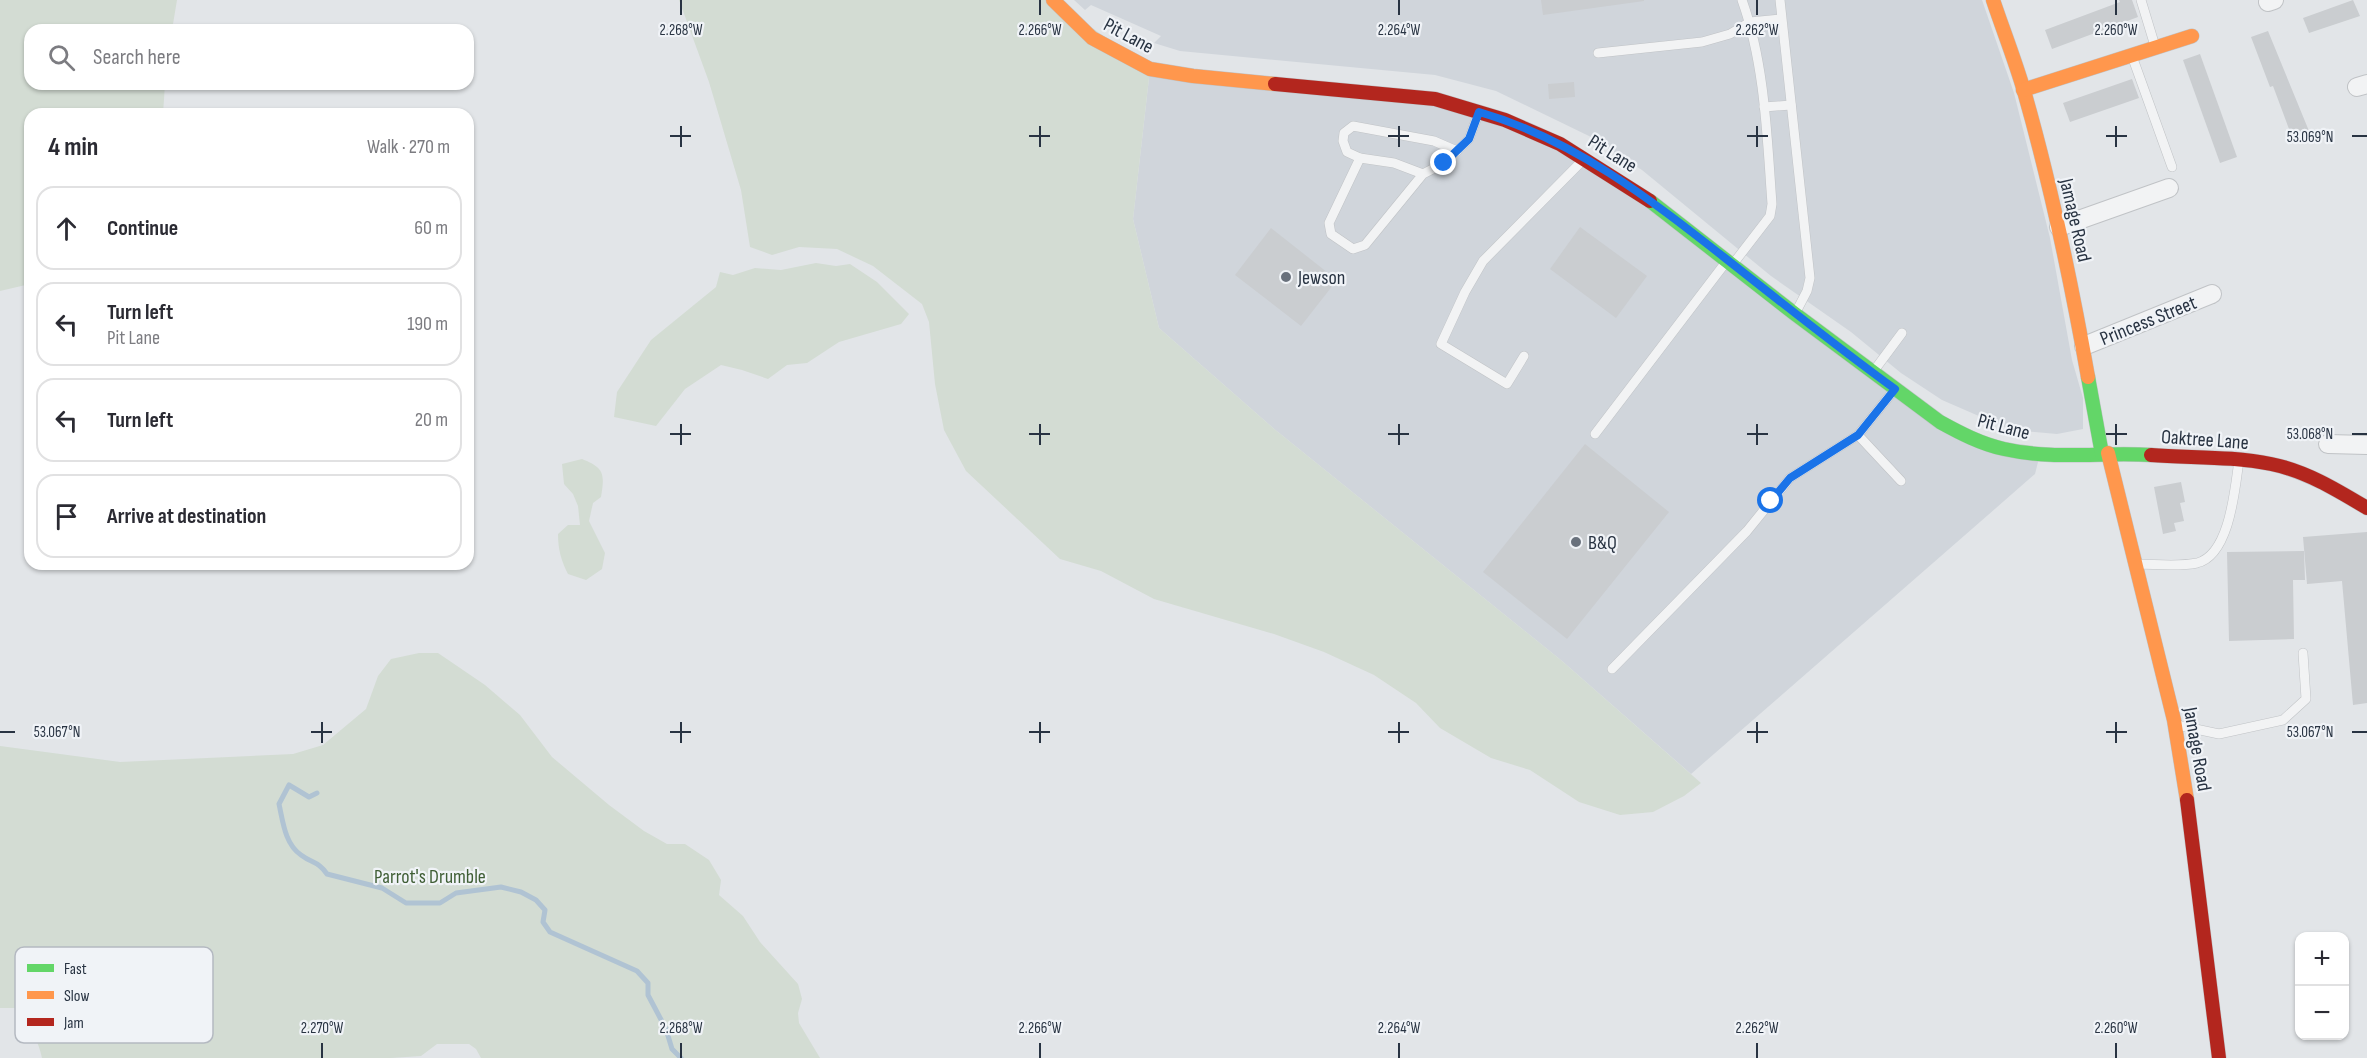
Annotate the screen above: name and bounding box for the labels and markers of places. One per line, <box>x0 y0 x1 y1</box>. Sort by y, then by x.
place label: Jewson <box>1297 266 1345 290</box>
marker: Jewson <box>1279 270 1293 284</box>
place label: B&Q <box>1588 531 1617 555</box>
marker: B&Q <box>1569 535 1583 549</box>

